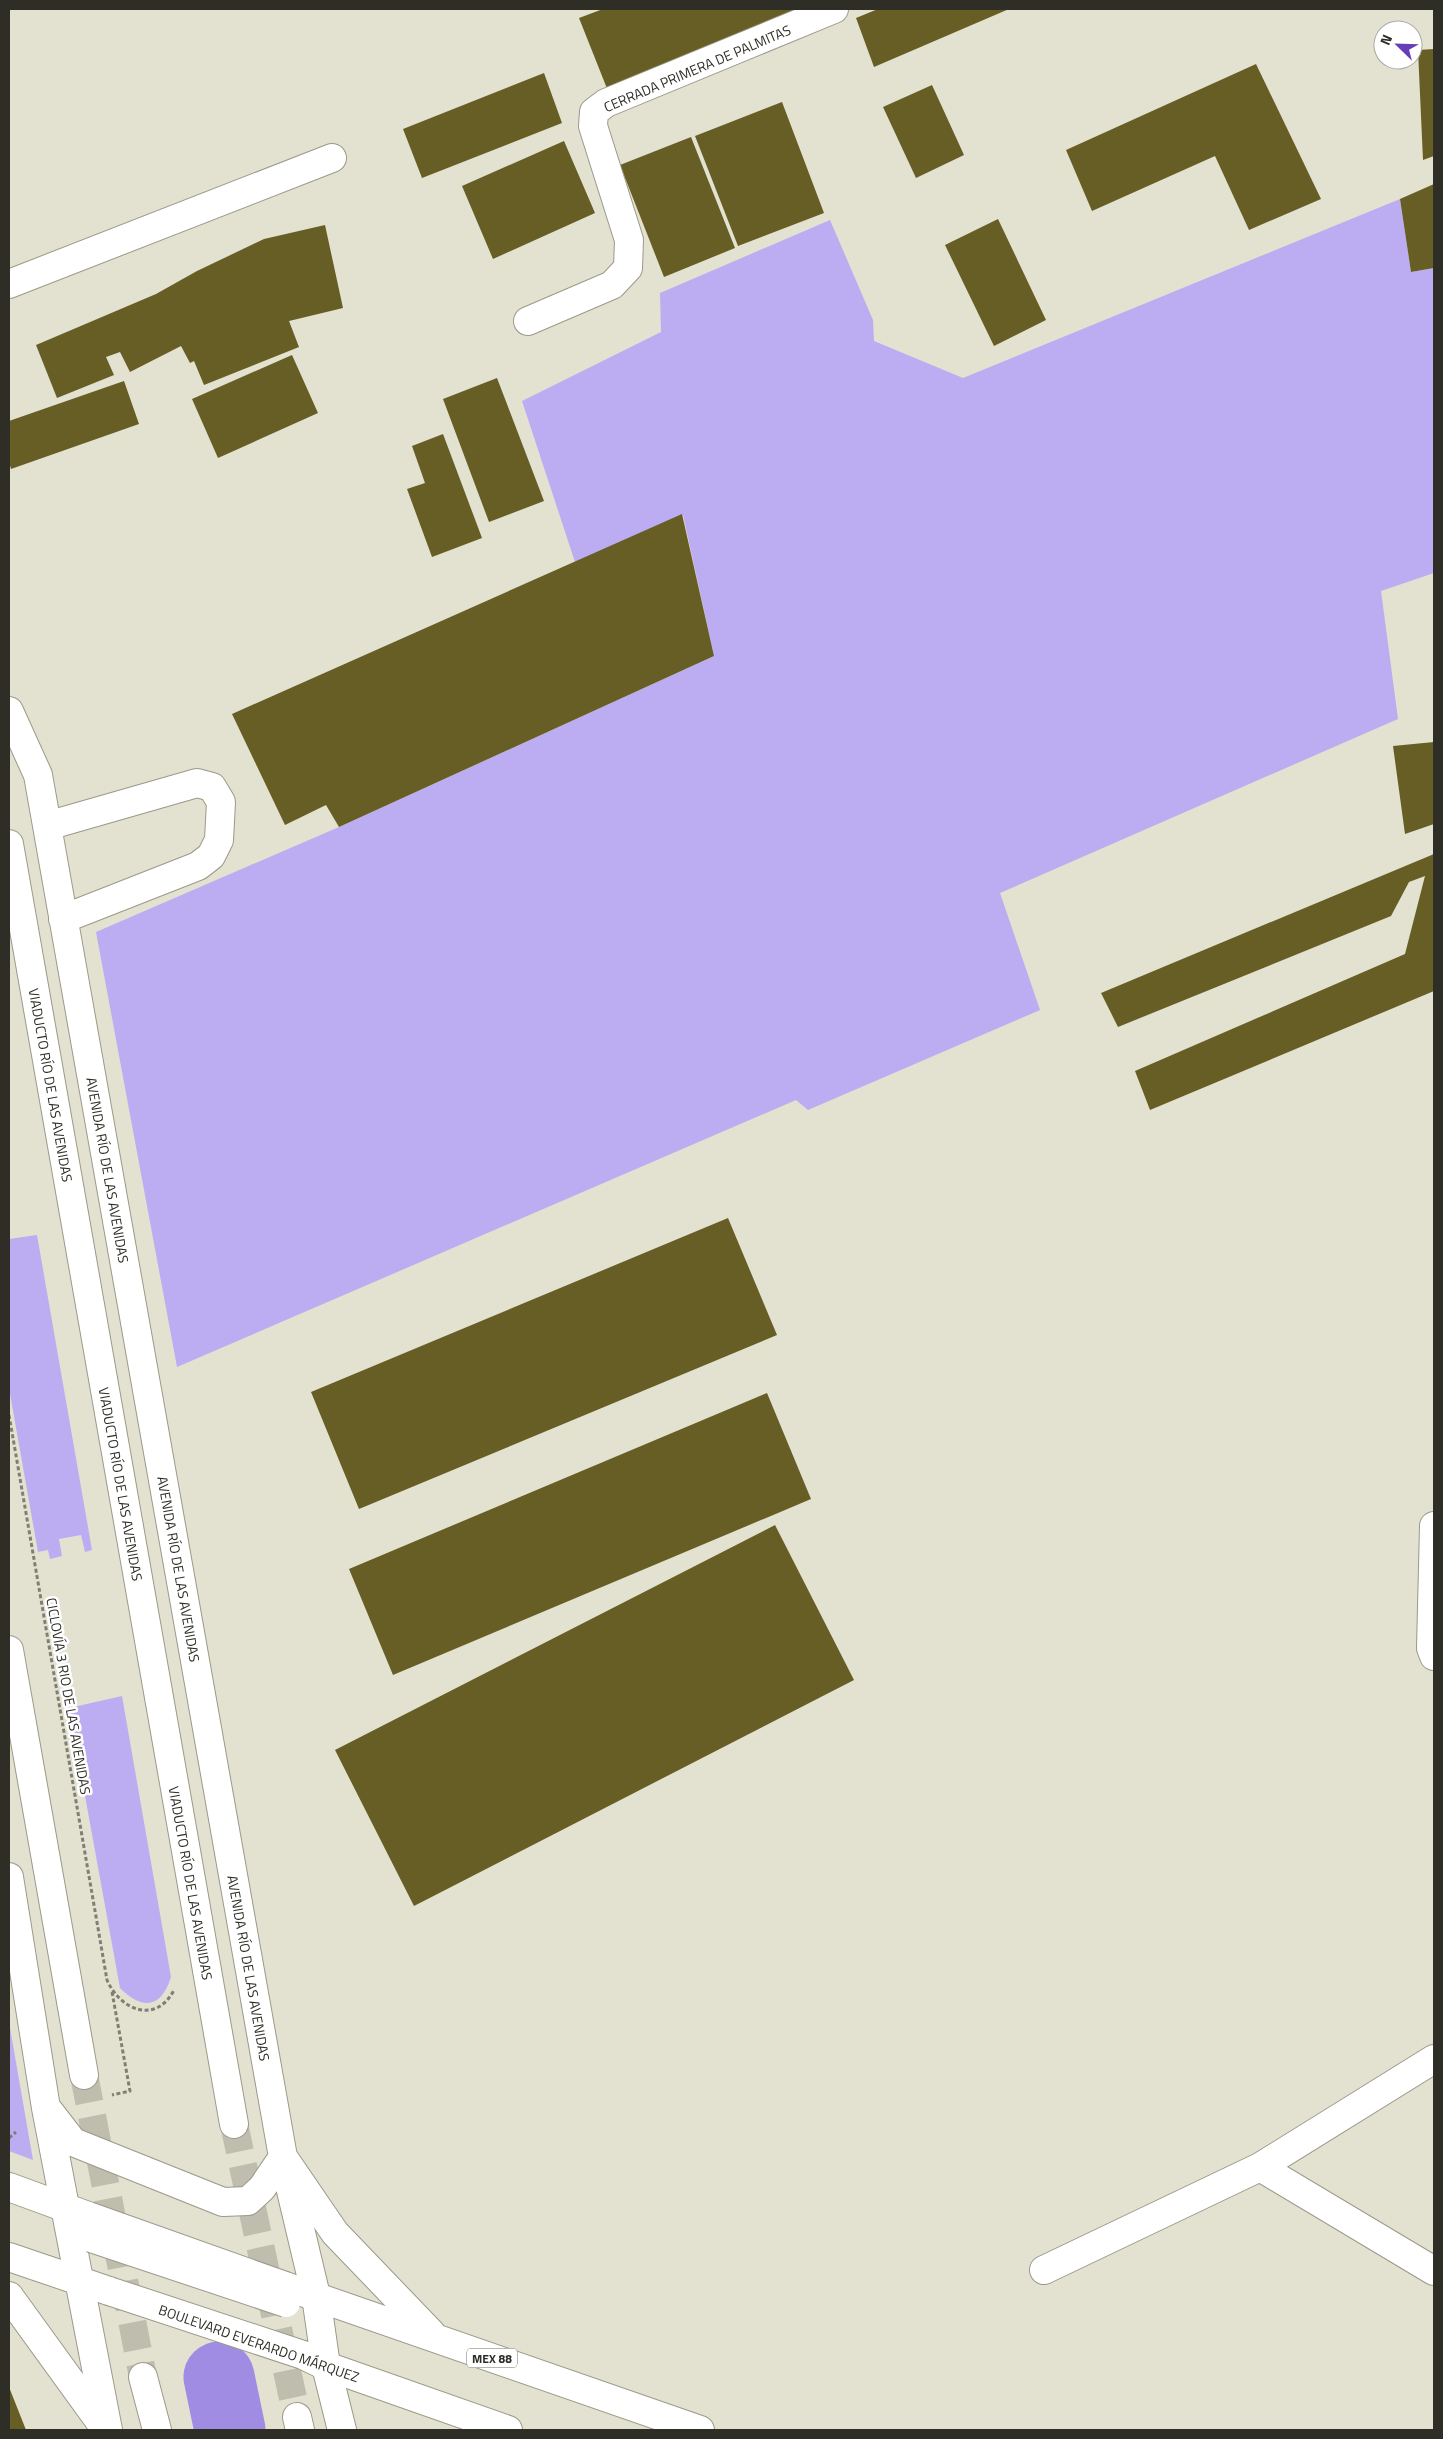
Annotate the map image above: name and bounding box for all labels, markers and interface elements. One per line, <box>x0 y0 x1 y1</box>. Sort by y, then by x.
street label: CERRADA PRIMERA DE PALMITAS <box>600 19 794 117</box>
north arrow <box>1373 20 1423 70</box>
text: N <box>1374 31 1397 48</box>
street label: VIADUCTO RÍO DE LAS AVENIDAS <box>24 987 78 1183</box>
street label: AVENIDA RÍO DE LAS AVENIDAS <box>81 1075 135 1265</box>
street label: VIADUCTO RÍO DE LAS AVENIDAS <box>94 1386 148 1582</box>
street label: AVENIDA RÍO DE LAS AVENIDAS <box>152 1474 206 1664</box>
street label: CICLOVÍA 3 RIO DE LAS AVENIDAS <box>41 1596 97 1796</box>
street label: VIADUCTO RÍO DE LAS AVENIDAS <box>164 1785 218 1981</box>
street label: AVENIDA RÍO DE LAS AVENIDAS <box>222 1873 276 2063</box>
street label: BOULEVARD EVERARDO MÁRQUEZ <box>156 2299 362 2387</box>
road number: MEX 88 <box>467 2348 517 2368</box>

